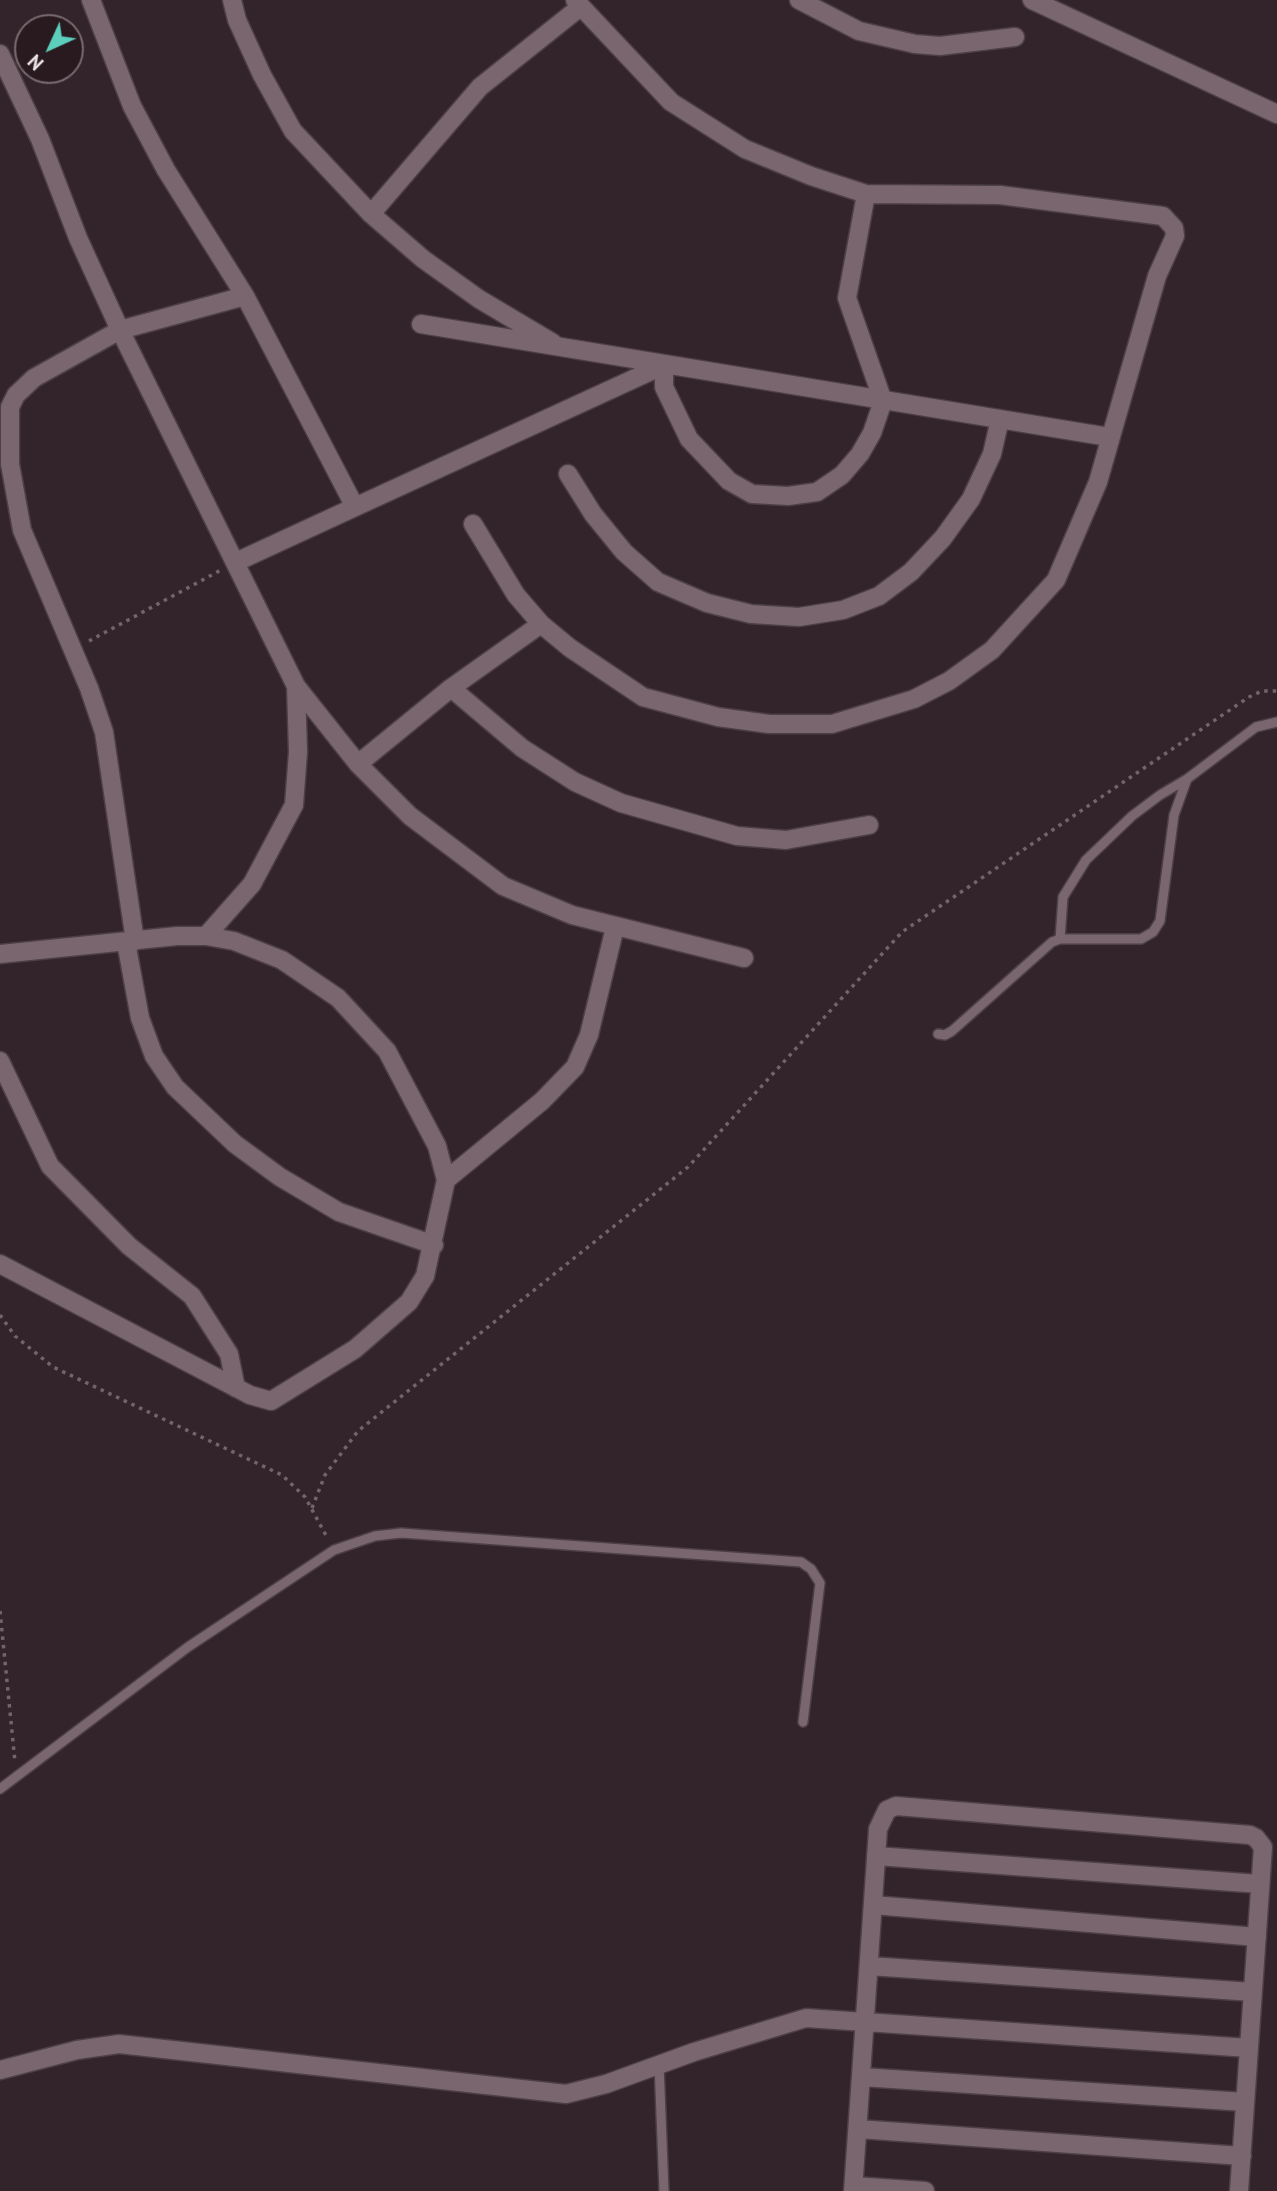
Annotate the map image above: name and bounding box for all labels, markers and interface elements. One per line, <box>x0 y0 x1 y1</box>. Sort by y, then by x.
north arrow <box>14 14 84 84</box>
text: N <box>23 50 48 75</box>

